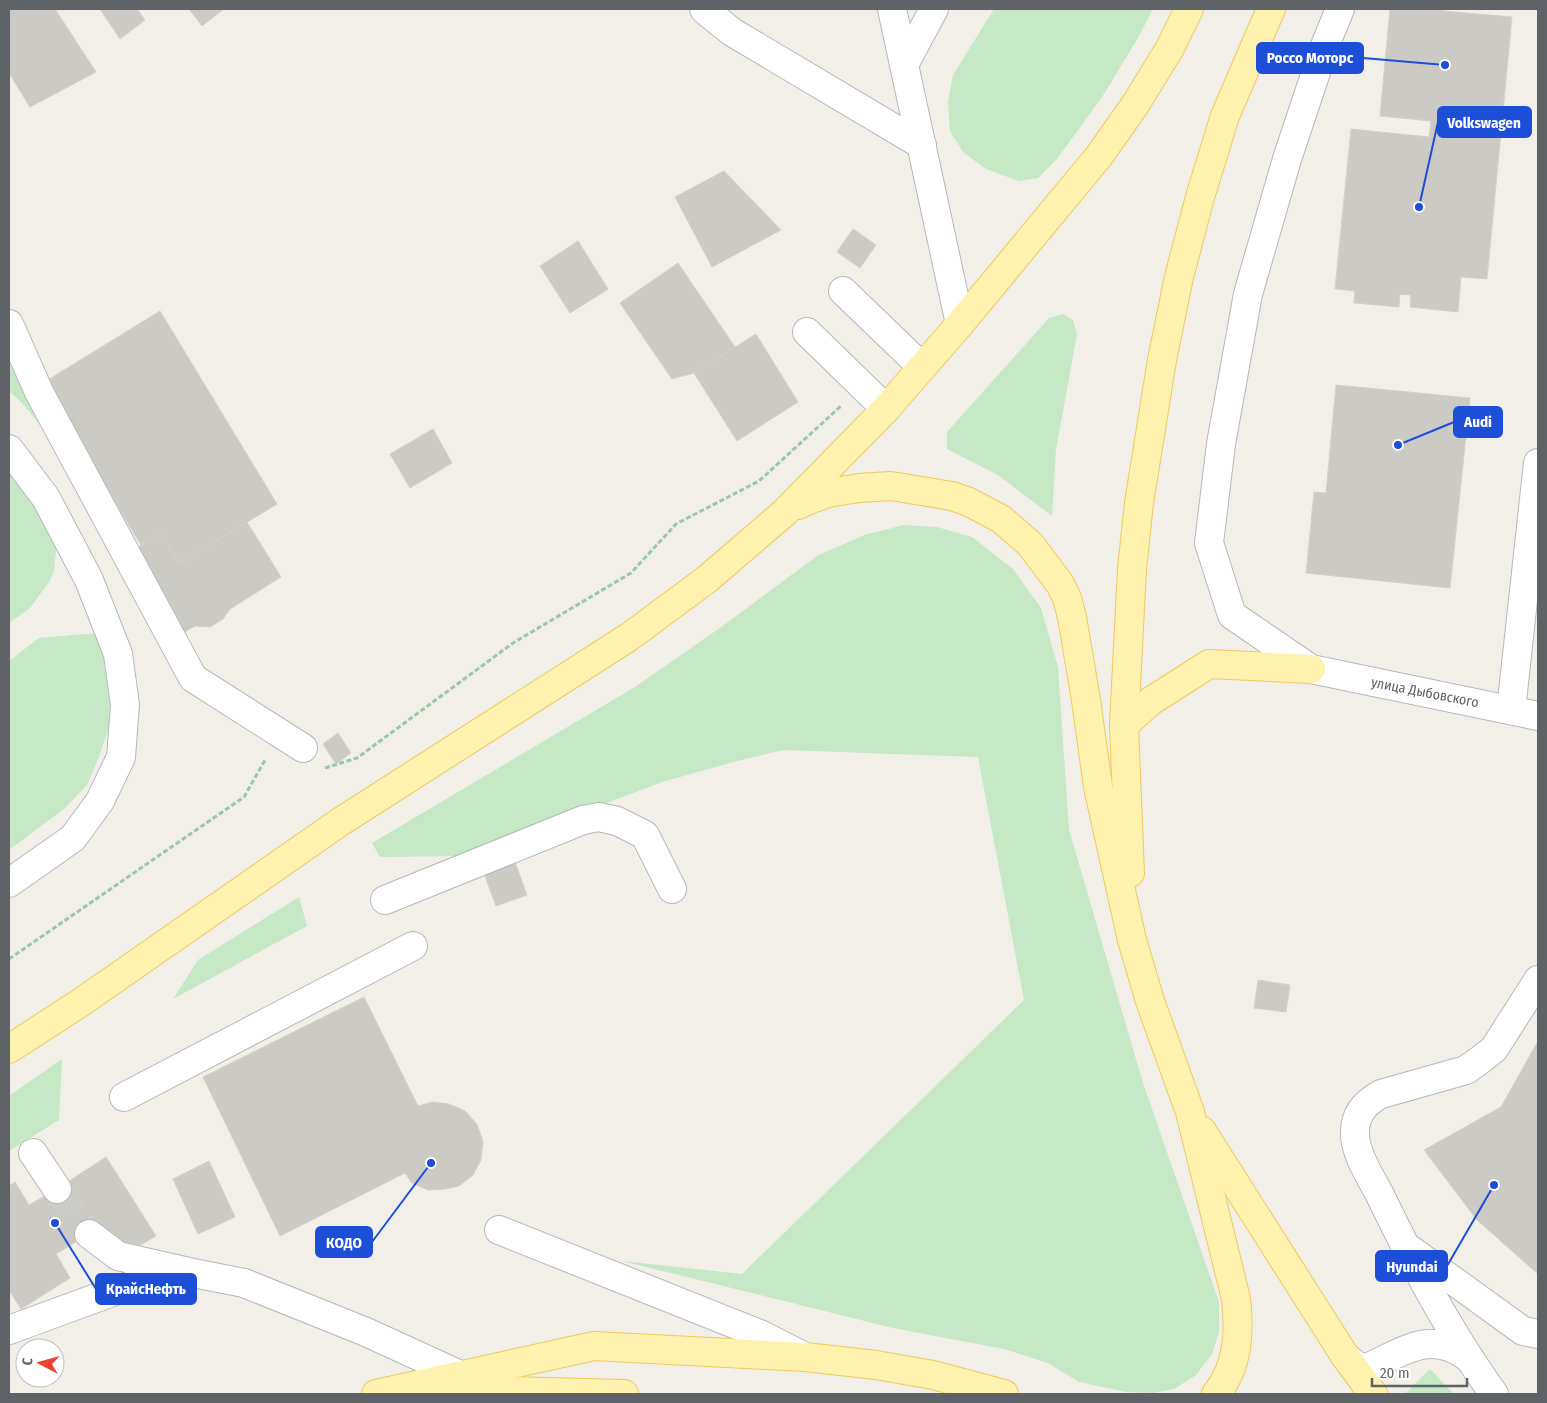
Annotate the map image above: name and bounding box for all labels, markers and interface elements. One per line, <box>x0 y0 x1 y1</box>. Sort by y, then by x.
callout: Россо Моторс <box>1257 43 1363 73</box>
text: Россо Моторс <box>1267 49 1354 67</box>
callout: Volkswagen <box>1438 107 1531 137</box>
text: Volkswagen <box>1446 114 1521 132</box>
callout: Audi <box>1454 407 1502 437</box>
text: Audi <box>1463 413 1492 431</box>
street label: улица Дыбовского <box>1370 674 1480 711</box>
callout: КОДО <box>316 1227 372 1257</box>
text: КОДО <box>326 1234 362 1252</box>
callout: Hyundai <box>1376 1251 1447 1281</box>
text: Hyundai <box>1386 1258 1438 1276</box>
callout: КрайсНефть <box>96 1274 196 1304</box>
text: КрайсНефть <box>106 1280 186 1298</box>
north arrow <box>15 1338 65 1388</box>
scale bar <box>1372 1356 1467 1388</box>
text: С <box>19 1357 36 1366</box>
text: 20 m <box>1380 1364 1410 1382</box>

